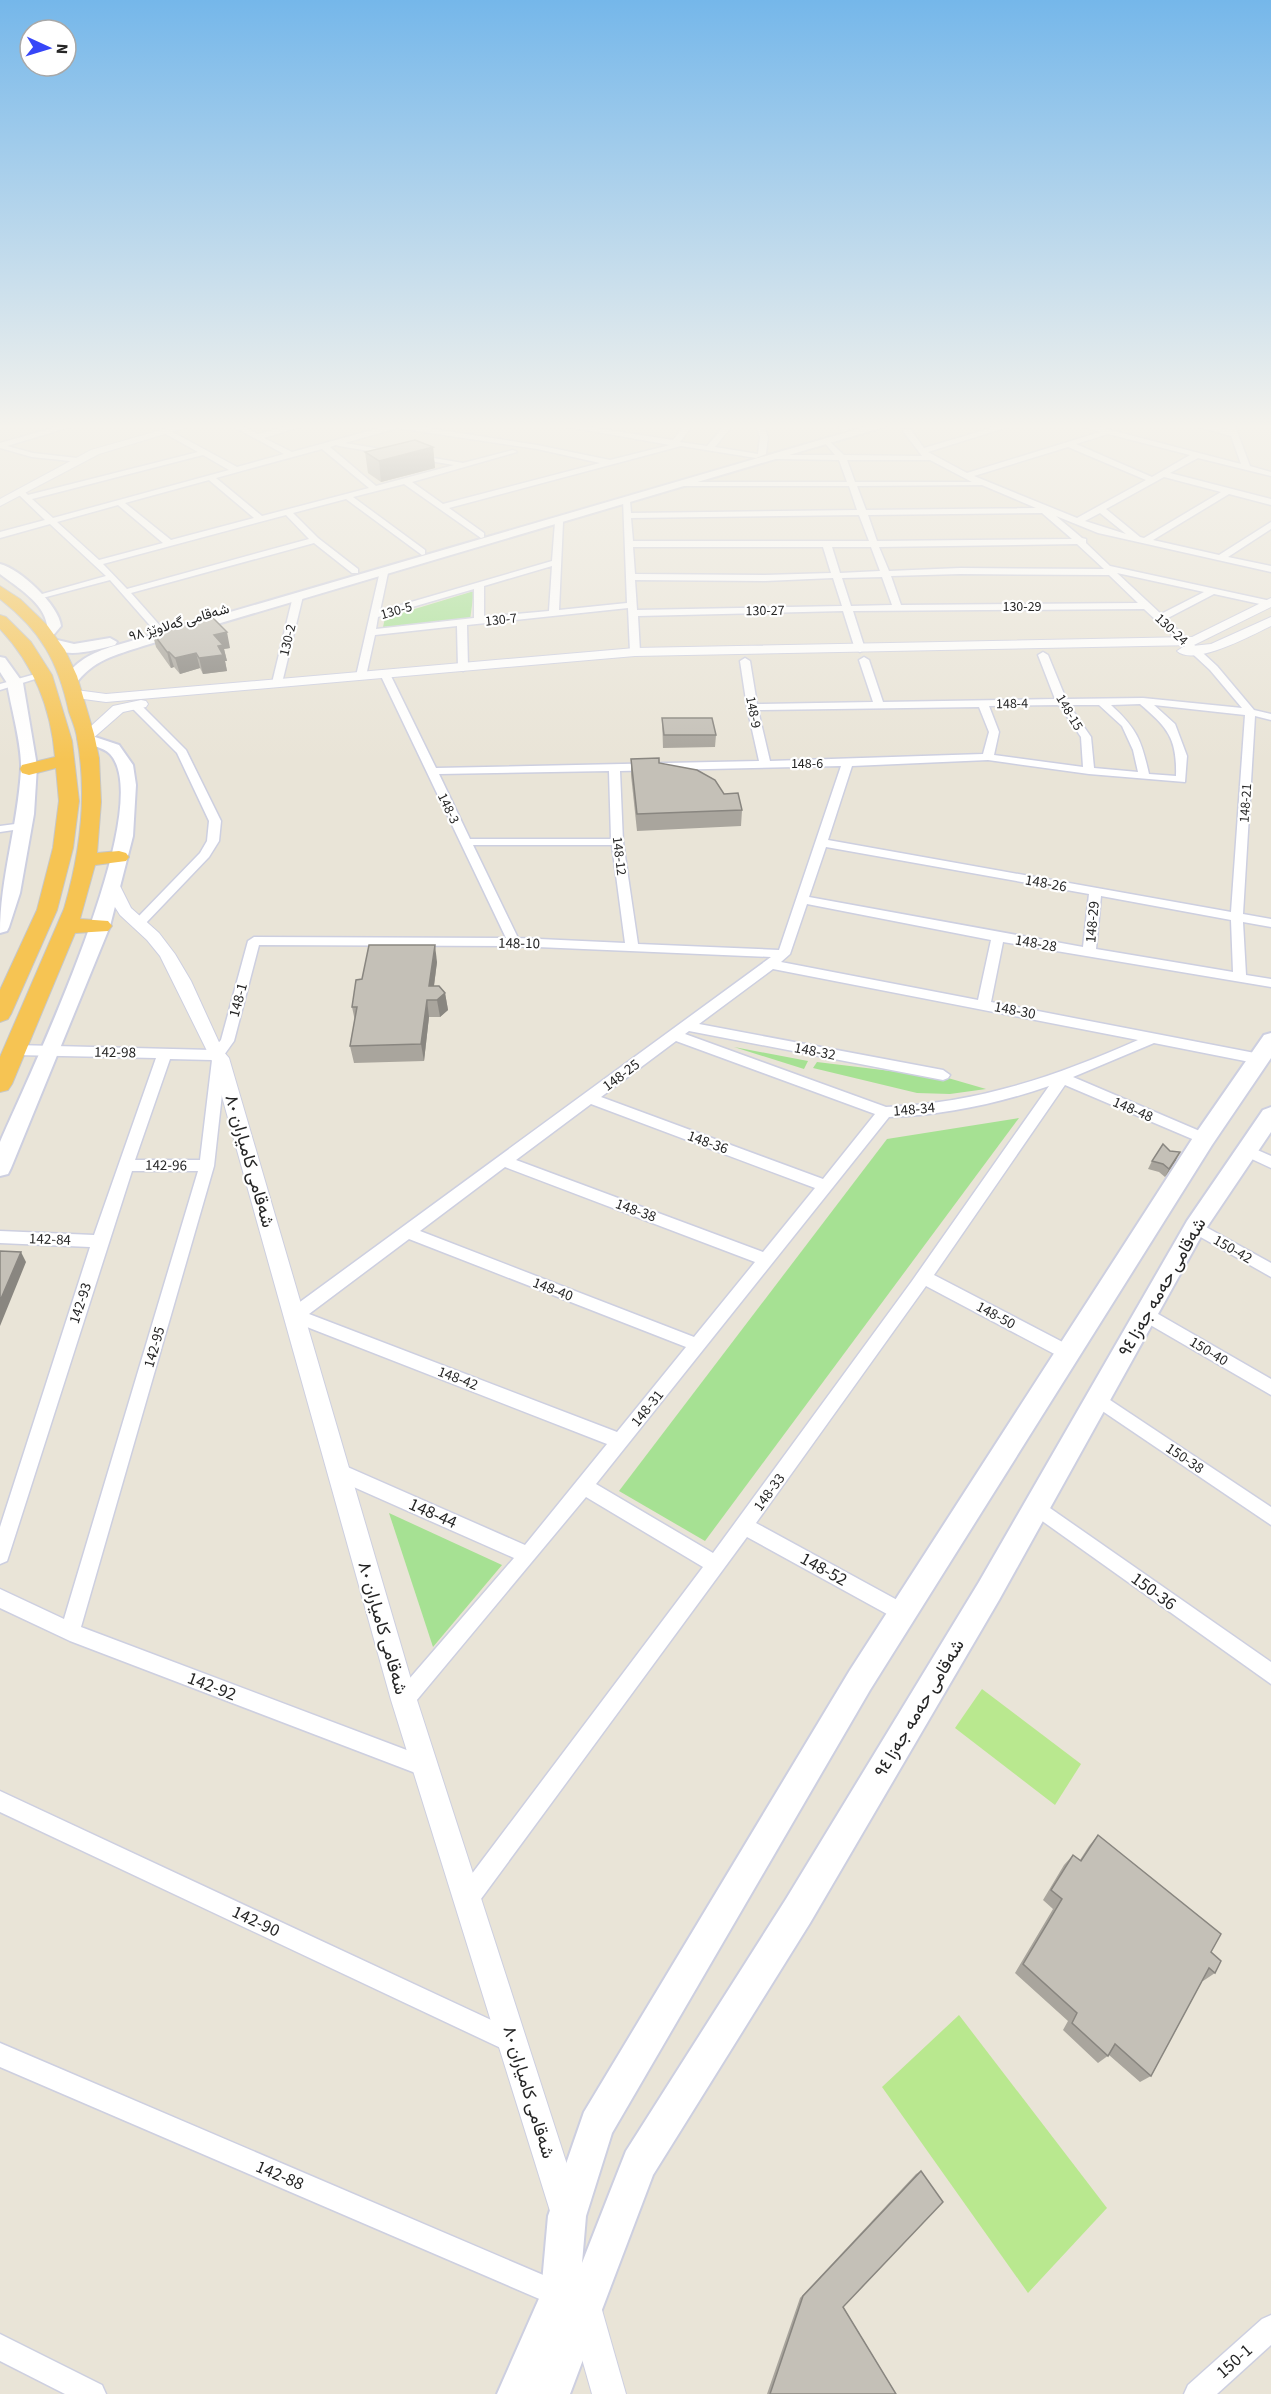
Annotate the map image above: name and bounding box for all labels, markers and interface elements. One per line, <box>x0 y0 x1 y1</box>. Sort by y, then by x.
north arrow <box>18 18 78 78</box>
text: N <box>51 43 73 55</box>
street label: 130-5 <box>378 597 415 625</box>
street label: 130-29 <box>1002 597 1042 617</box>
street label: شەقامی گەلاوێژ ٩٨ <box>127 599 232 647</box>
street label: 130-27 <box>745 601 785 621</box>
street label: 130-7 <box>484 608 518 632</box>
street label: 130-24 <box>1150 609 1192 650</box>
street label: 130-2 <box>274 622 302 658</box>
street label: 148-15 <box>1050 691 1088 734</box>
street label: 148-9 <box>740 694 766 730</box>
street label: 148-4 <box>996 694 1028 714</box>
street label: 148-6 <box>791 754 823 774</box>
street label: 148-21 <box>1235 783 1257 823</box>
street label: 148-3 <box>432 790 464 827</box>
street label: 148-12 <box>607 835 631 877</box>
street label: 148-26 <box>1023 870 1068 897</box>
street label: 148-29 <box>1080 900 1105 944</box>
street label: 148-28 <box>1013 930 1058 957</box>
street label: 148-10 <box>498 933 540 954</box>
street label: 148-1 <box>224 981 253 1020</box>
street label: 148-30 <box>992 996 1037 1025</box>
street label: 148-32 <box>792 1037 837 1066</box>
street label: 142-98 <box>94 1042 136 1063</box>
street label: 148-25 <box>598 1054 644 1096</box>
street label: شەقامی کامیاران ٨٠ <box>219 1092 280 1231</box>
street label: 148-48 <box>1109 1092 1156 1127</box>
street label: 148-34 <box>892 1097 936 1122</box>
street label: 148-36 <box>685 1125 731 1160</box>
street label: 142-96 <box>145 1155 187 1176</box>
street label: 148-38 <box>613 1193 659 1228</box>
street label: شەقامی حەمە جەزا ٩٤ <box>1112 1213 1212 1361</box>
street label: 142-84 <box>29 1228 72 1251</box>
street label: 150-42 <box>1209 1230 1256 1269</box>
street label: 148-40 <box>529 1272 576 1307</box>
street label: 142-93 <box>64 1280 97 1326</box>
street label: 148-50 <box>972 1296 1019 1335</box>
street label: 142-95 <box>139 1324 170 1370</box>
street label: 150-40 <box>1185 1332 1232 1371</box>
street label: 148-42 <box>434 1361 481 1396</box>
street label: 148-31 <box>626 1385 669 1431</box>
street label: 150-38 <box>1161 1438 1208 1479</box>
street label: 148-33 <box>749 1469 790 1515</box>
street label: 148-44 <box>405 1492 461 1535</box>
street label: 148-52 <box>796 1546 852 1593</box>
street label: شەقامی کامیاران ٨٠ <box>352 1559 413 1698</box>
street label: 150-36 <box>1126 1567 1181 1616</box>
street label: شەقامی حەمە جەزا ٩٤ <box>868 1635 971 1782</box>
street label: 142-92 <box>184 1666 240 1707</box>
street label: 142-90 <box>228 1899 284 1943</box>
street label: شەقامی کامیاران ٨٠ <box>496 2023 561 2162</box>
street label: 142-88 <box>252 2154 308 2197</box>
street label: 150-1 <box>1211 2338 1258 2385</box>

